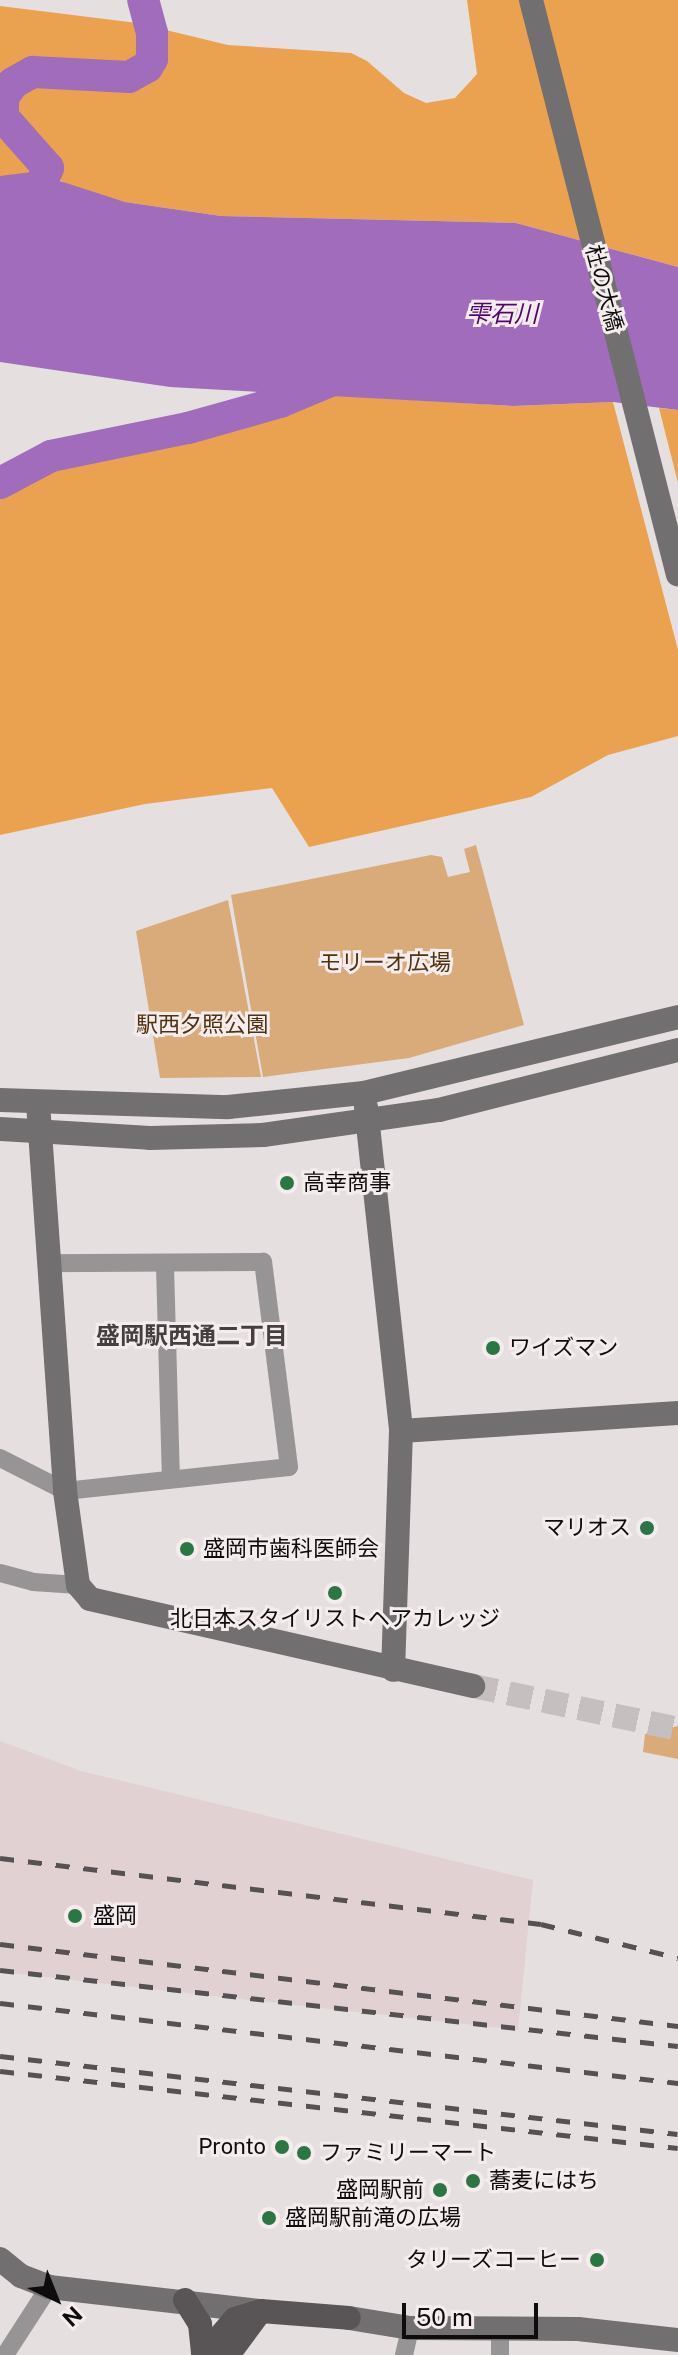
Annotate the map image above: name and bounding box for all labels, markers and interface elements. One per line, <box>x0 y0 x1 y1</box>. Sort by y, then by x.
street label: 杜の大橋 <box>580 242 628 334</box>
water label: 雫石川 <box>466 300 538 328</box>
park label: モリーオ広場 <box>319 950 451 976</box>
park label: 駅西夕照公園 <box>136 1012 268 1038</box>
place label: 高幸商事 <box>303 1170 391 1196</box>
marker: 高幸商事 <box>278 1174 296 1192</box>
district label: 盛岡駅西通二丁目 <box>96 1322 288 1350</box>
place label: ワイズマン <box>509 1335 619 1361</box>
marker: ワイズマン <box>484 1339 502 1357</box>
place label: マリオス <box>543 1515 631 1541</box>
marker: マリオス <box>638 1519 656 1537</box>
place label: 盛岡市歯科医師会 <box>203 1536 379 1562</box>
marker: 盛岡市歯科医師会 <box>178 1540 196 1558</box>
marker: 北日本スタイリストヘアカレッジ <box>326 1584 344 1602</box>
place label: 北日本スタイリストヘアカレッジ <box>170 1606 500 1632</box>
place label: 盛岡 <box>93 1903 137 1929</box>
marker: 盛岡 <box>64 1905 86 1927</box>
place label: Pronto <box>198 2134 266 2160</box>
marker: Pronto <box>273 2138 291 2156</box>
place label: ファミリーマート <box>320 2140 496 2166</box>
marker: ファミリーマート <box>295 2144 313 2162</box>
place label: 蕎麦にはち <box>489 2168 599 2194</box>
marker: 蕎麦にはち <box>464 2172 482 2190</box>
place label: 盛岡駅前 <box>336 2177 424 2203</box>
marker: 盛岡駅前 <box>431 2181 449 2199</box>
place label: 盛岡駅前滝の広場 <box>285 2205 461 2231</box>
marker: 盛岡駅前滝の広場 <box>260 2209 278 2227</box>
place label: タリーズコーヒー <box>405 2247 581 2273</box>
marker: タリーズコーヒー <box>588 2251 606 2269</box>
north arrow <box>16 2259 96 2339</box>
scale bar <box>406 2287 542 2337</box>
text: N <box>57 2301 88 2332</box>
text: 50 m <box>416 2303 473 2331</box>

